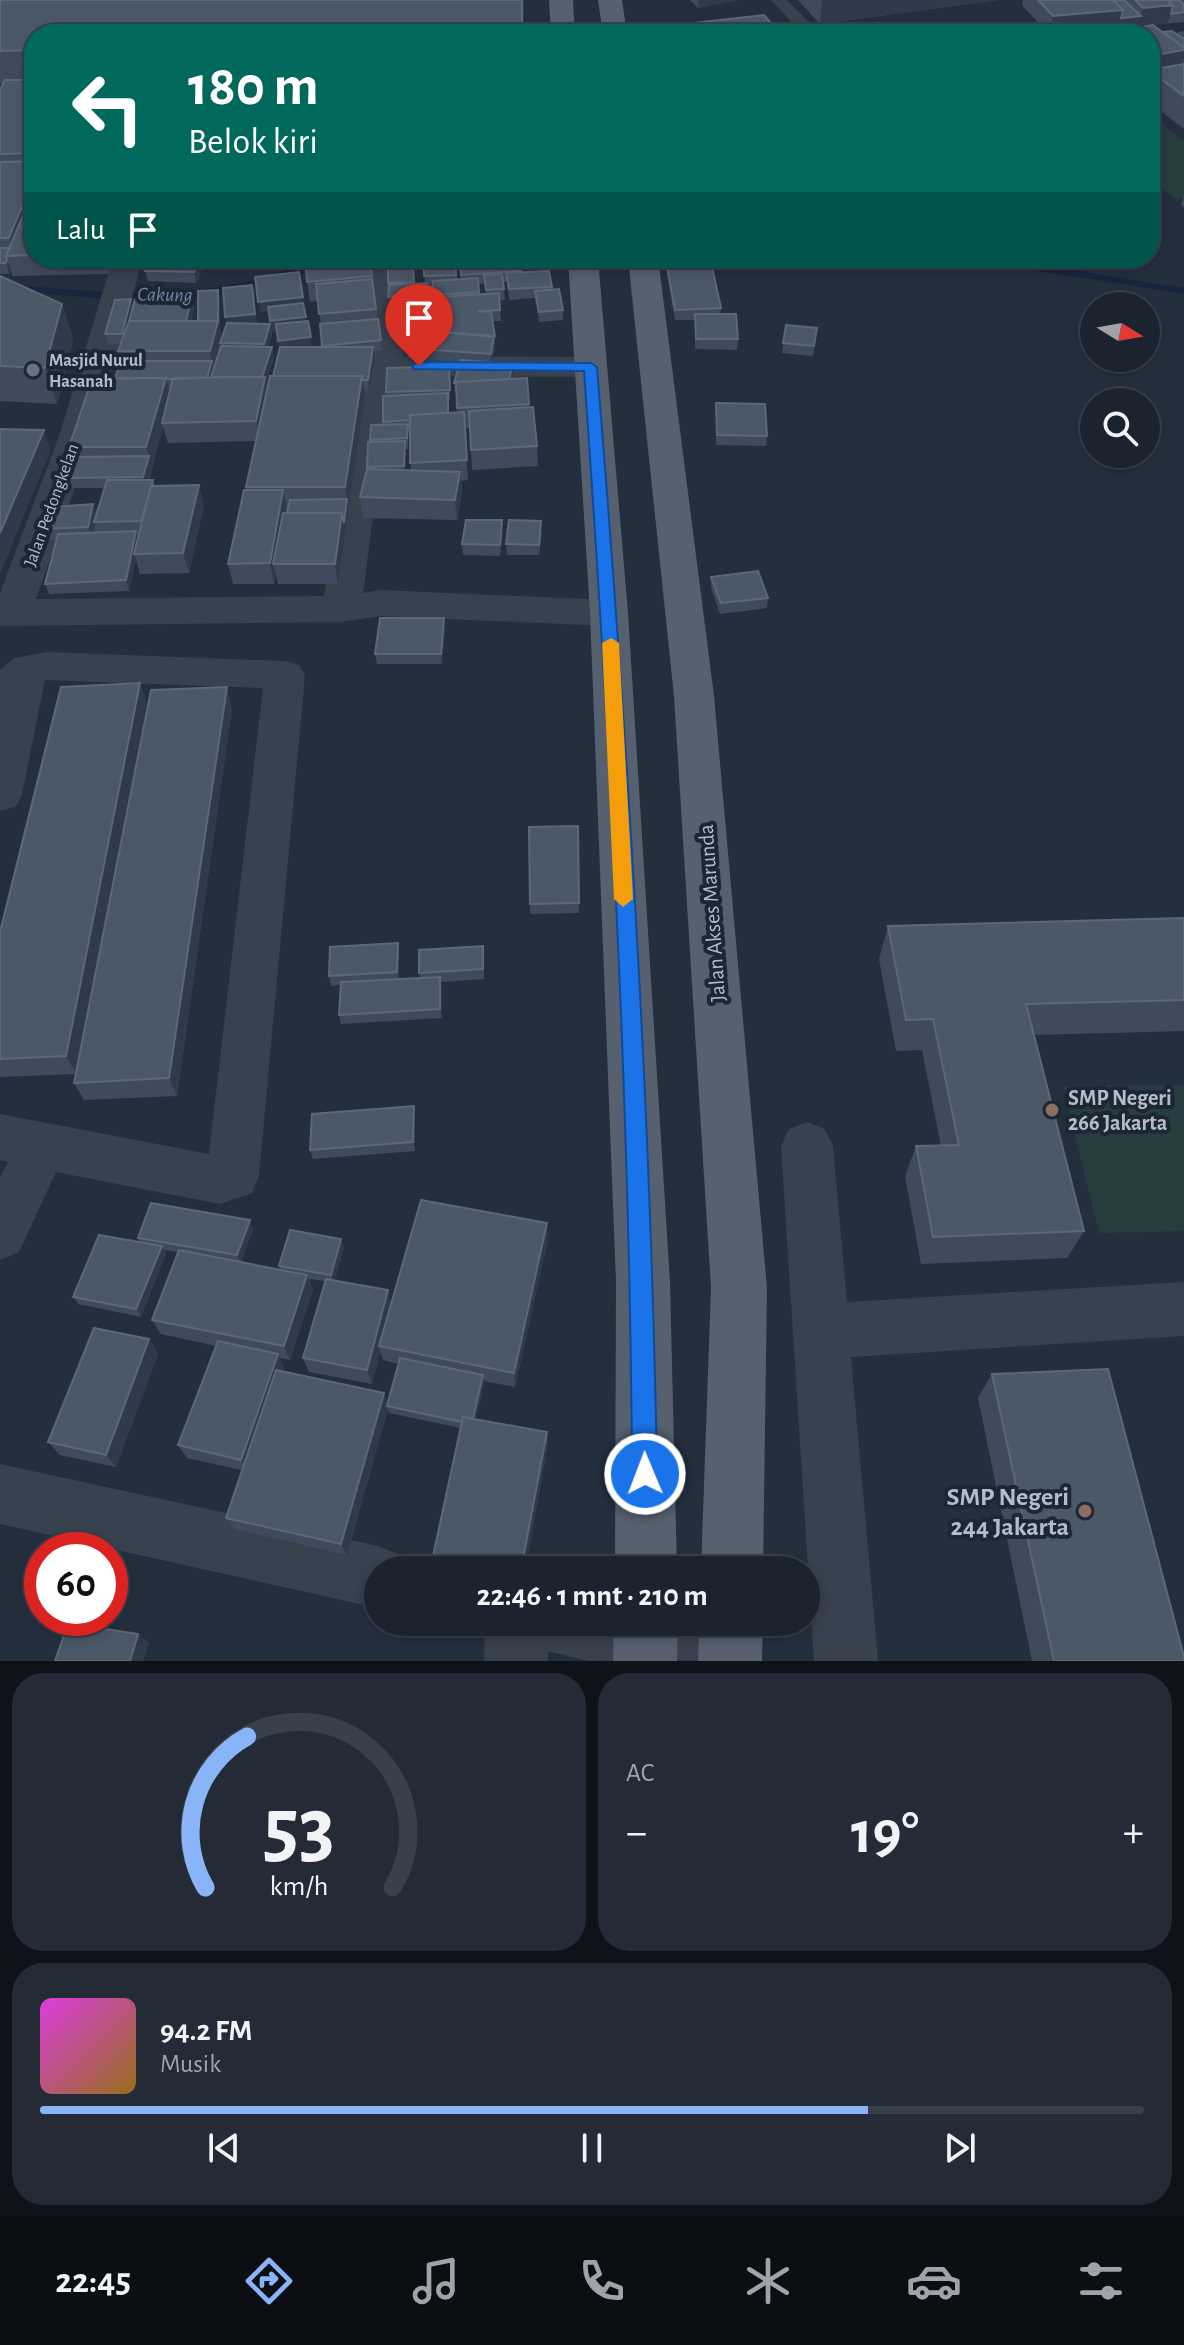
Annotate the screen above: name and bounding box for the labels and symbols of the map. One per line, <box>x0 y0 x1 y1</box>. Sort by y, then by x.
pin <box>385 284 453 366</box>
water label: Cakung <box>137 285 193 305</box>
north arrow <box>1080 292 1160 372</box>
place label: Masjid Nurul Hasanah <box>49 352 143 391</box>
marker: Masjid Nurul Hasanah <box>24 361 42 379</box>
street label: Jalan Pedongkelan <box>21 441 83 569</box>
street label: Jalan Akses Marunda <box>695 823 729 1002</box>
place label: SMP Negeri 266 Jakarta <box>1068 1087 1172 1134</box>
marker: SMP Negeri 266 Jakarta <box>1043 1101 1061 1119</box>
position arrow <box>603 1432 687 1516</box>
place label: SMP Negeri 244 Jakarta <box>946 1484 1069 1540</box>
marker: SMP Negeri 244 Jakarta <box>1076 1502 1094 1520</box>
speed limit sign: 60 <box>24 1532 128 1636</box>

